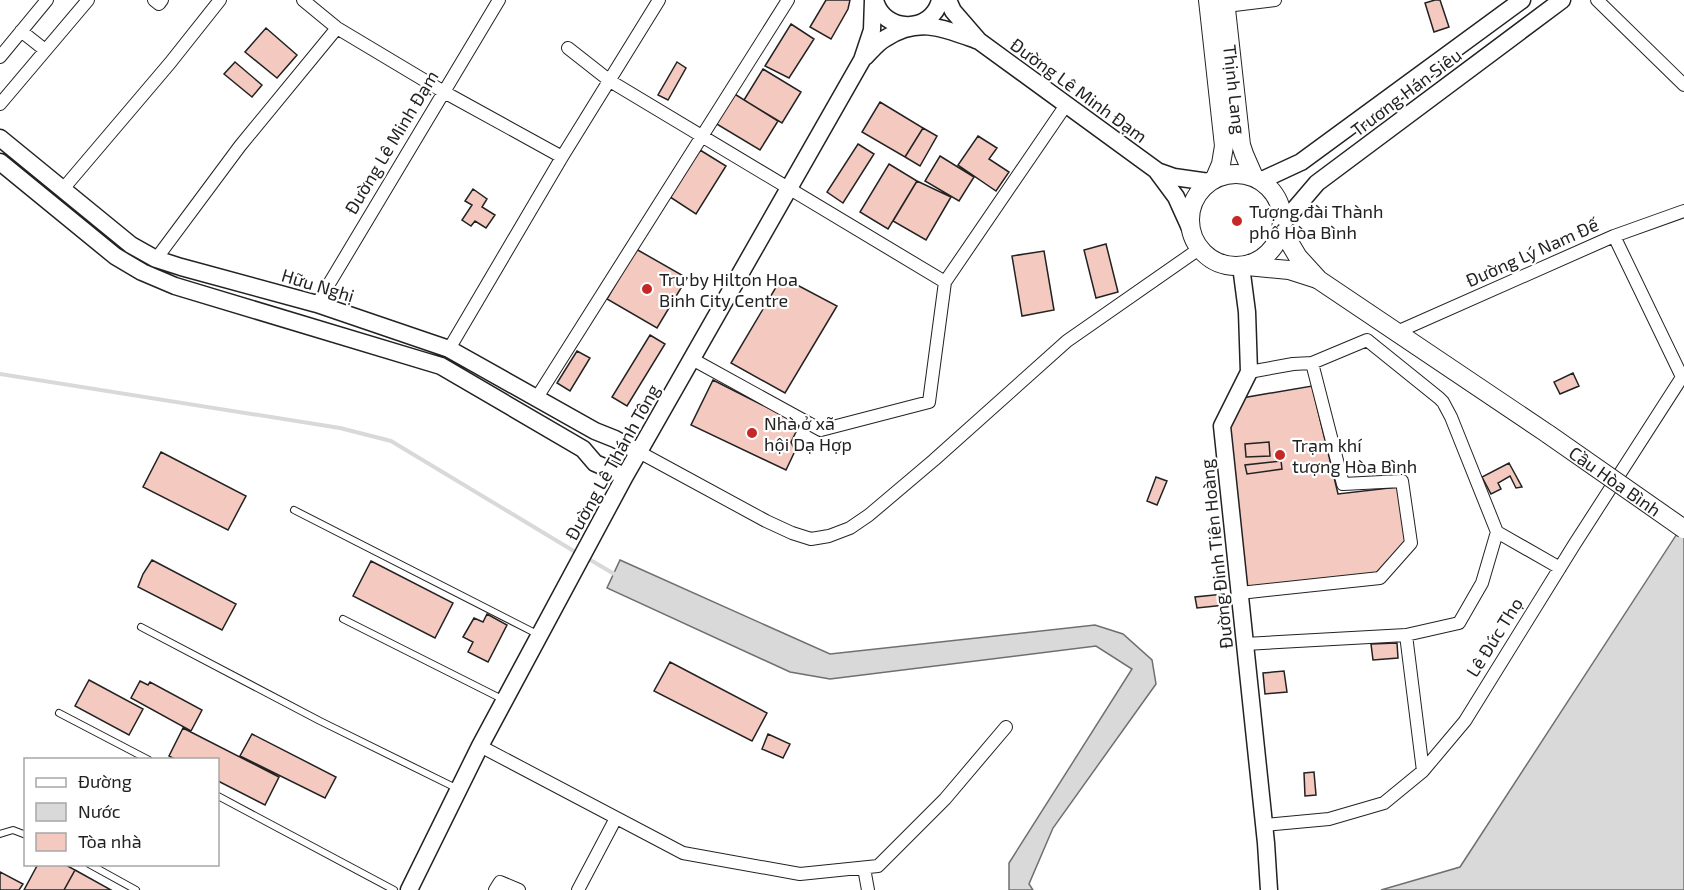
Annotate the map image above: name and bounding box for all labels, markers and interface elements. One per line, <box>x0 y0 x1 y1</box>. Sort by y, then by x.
street label: Đường Lê Minh Đạm <box>1006 33 1152 147</box>
street label: Trương Hán Siêu <box>1346 43 1466 141</box>
street label: Thịnh Lang <box>1219 44 1251 135</box>
street label: Đường Lê Minh Đạm <box>339 66 443 218</box>
place label: Tượng đài Thành phố Hòa Bình <box>1249 200 1383 243</box>
street label: Đường Lý Nam Đế <box>1462 213 1602 291</box>
marker: Tượng đài Thành phố Hòa Bình <box>1230 214 1244 228</box>
street label: Hữu Nghị <box>279 264 357 306</box>
place label: Tru by Hilton Hoa Binh City Centre <box>659 268 798 311</box>
marker: Tru by Hilton Hoa Binh City Centre <box>640 282 654 296</box>
street label: Đường Lê Thánh Tông <box>560 380 664 544</box>
place label: Nhà ở xã hội Dạ Hợp <box>764 412 852 455</box>
marker: Nhà ở xã hội Dạ Hợp <box>745 426 759 440</box>
place label: Trạm khí tượng Hòa Bình <box>1292 434 1417 477</box>
street label: Cầu Hòa Bình <box>1565 441 1665 521</box>
marker: Trạm khí tượng Hòa Bình <box>1273 448 1287 462</box>
street label: Đường Đinh Tiên Hoàng <box>1195 458 1237 650</box>
street label: Lê Đức Thọ <box>1461 593 1527 681</box>
legend <box>24 758 219 866</box>
text: Đường <box>78 770 132 792</box>
text: Nước <box>78 800 121 822</box>
text: Tòa nhà <box>78 830 142 852</box>

